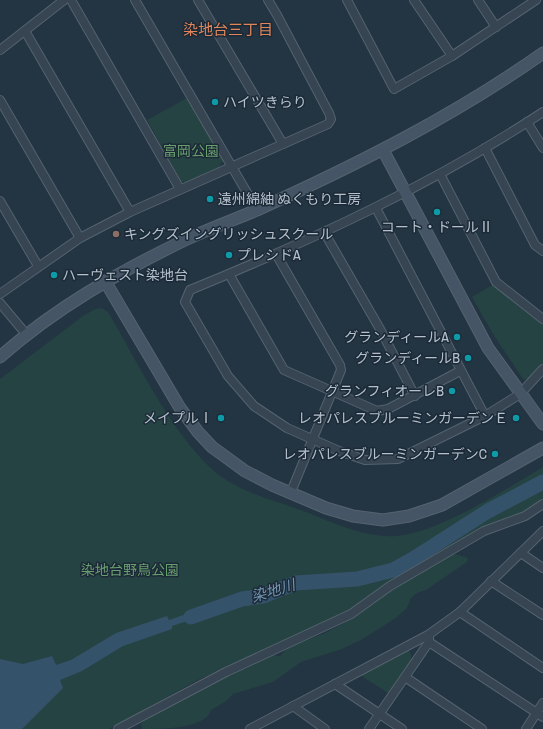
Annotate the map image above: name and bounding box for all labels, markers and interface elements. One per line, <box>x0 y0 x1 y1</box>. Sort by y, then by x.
district label: 染地台三丁目 <box>183 19 273 40</box>
place label: ハイツきらり <box>223 93 307 111</box>
marker: ハイツきらり <box>210 97 220 107</box>
park label: 富岡公園 <box>163 142 219 160</box>
place label: 遠州綿紬 ぬくもり工房 <box>218 190 361 208</box>
marker: 遠州綿紬 ぬくもり工房 <box>205 194 215 204</box>
marker: コート・ドールⅡ <box>432 207 442 217</box>
place label: コート・ドールⅡ <box>381 218 493 236</box>
place label: キングズイングリッシュスクール <box>124 225 334 243</box>
marker: キングズイングリッシュスクール <box>111 229 121 239</box>
place label: プレシドA <box>237 246 301 264</box>
marker: プレシドA <box>224 250 234 260</box>
place label: ハーヴェスト染地台 <box>62 266 188 284</box>
marker: ハーヴェスト染地台 <box>49 270 59 280</box>
place label: グランディールA <box>344 328 449 346</box>
marker: グランディールA <box>452 332 462 342</box>
place label: グランディールB <box>355 349 460 367</box>
marker: グランディールB <box>463 353 473 363</box>
place label: グランフィオーレB <box>325 382 444 400</box>
marker: グランフィオーレB <box>447 386 457 396</box>
place label: メイプルⅠ <box>143 409 213 427</box>
place label: レオパレスブルーミンガーデンＥ <box>298 409 508 427</box>
marker: メイプルⅠ <box>216 413 226 423</box>
marker: レオパレスブルーミンガーデンＥ <box>511 413 521 423</box>
place label: レオパレスブルーミンガーデンC <box>283 445 487 463</box>
marker: レオパレスブルーミンガーデンC <box>490 449 500 459</box>
park label: 染地台野鳥公園 <box>81 561 179 579</box>
water label: 染地川 <box>248 573 299 607</box>

